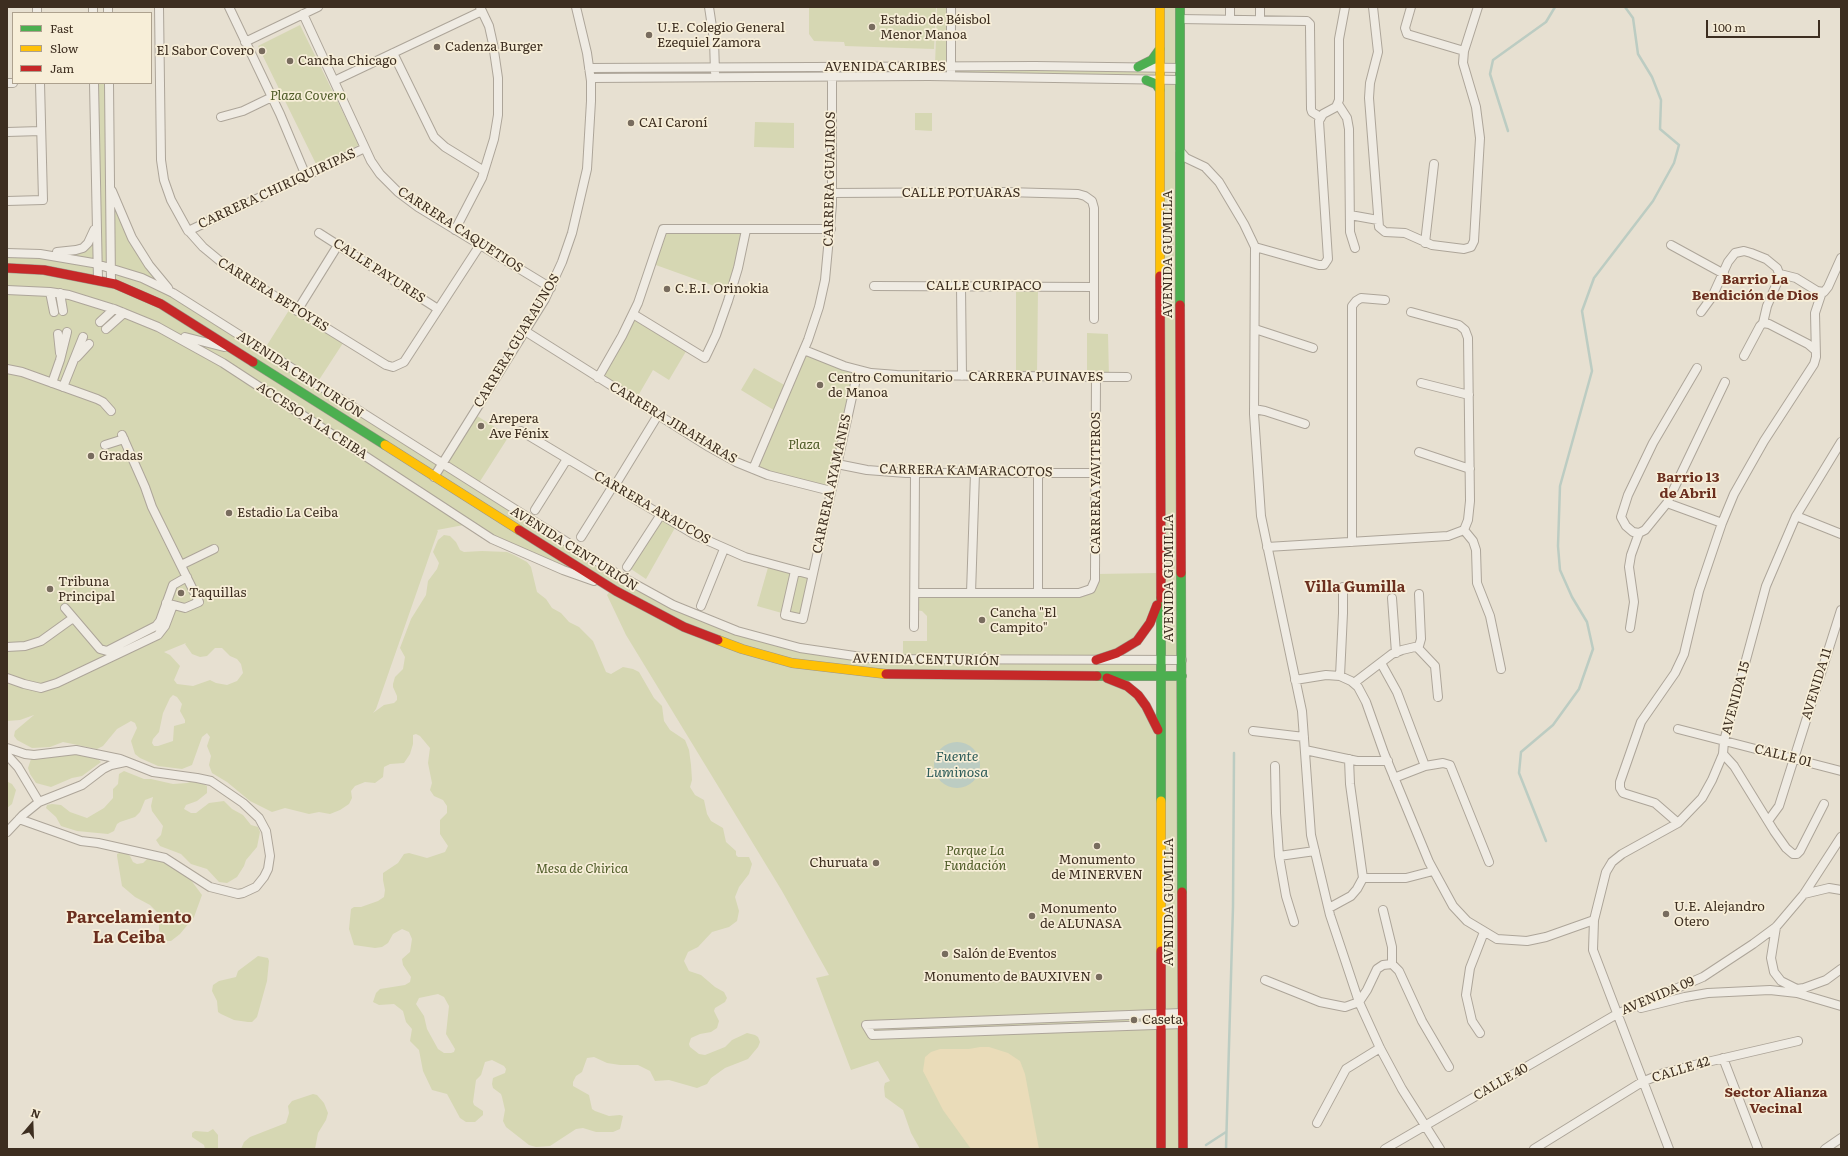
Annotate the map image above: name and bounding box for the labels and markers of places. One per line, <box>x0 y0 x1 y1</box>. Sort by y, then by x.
place label: Estadio de Béisbol Menor Manoa <box>880 12 991 43</box>
place label: U.E. Colegio General Ezequiel Zamora <box>657 20 785 51</box>
marker: Estadio de Béisbol Menor Manoa <box>867 22 877 32</box>
marker: U.E. Colegio General Ezequiel Zamora <box>644 30 654 40</box>
place label: Cadenza Burger <box>445 39 543 55</box>
marker: Cadenza Burger <box>432 42 442 52</box>
place label: El Sabor Covero <box>156 43 254 59</box>
marker: El Sabor Covero <box>257 46 267 56</box>
place label: Cancha Chicago <box>298 53 397 69</box>
marker: Cancha Chicago <box>285 56 295 66</box>
place label: CAI Caroní <box>639 115 708 131</box>
marker: CAI Caroní <box>626 118 636 128</box>
place label: C.E.I. Orinokia <box>675 281 769 297</box>
marker: C.E.I. Orinokia <box>662 284 672 294</box>
place label: Centro Comunitario de Manoa <box>828 370 953 401</box>
marker: Centro Comunitario de Manoa <box>815 380 825 390</box>
place label: Arepera Ave Fénix <box>489 411 549 442</box>
marker: Arepera Ave Fénix <box>476 421 486 431</box>
place label: Gradas <box>99 448 143 464</box>
marker: Gradas <box>86 451 96 461</box>
place label: Estadio La Ceiba <box>237 505 338 521</box>
marker: Estadio La Ceiba <box>224 508 234 518</box>
place label: Tribuna Principal <box>58 574 115 605</box>
marker: Tribuna Principal <box>45 584 55 594</box>
place label: Taquillas <box>189 585 246 601</box>
marker: Taquillas <box>176 588 186 598</box>
place label: Cancha "El Campito" <box>990 605 1057 636</box>
marker: Cancha "El Campito" <box>977 615 987 625</box>
marker: Monumento de MINERVEN <box>1092 841 1102 851</box>
place label: Monumento de MINERVEN <box>1051 852 1143 883</box>
place label: Churuata <box>809 855 868 871</box>
marker: Churuata <box>871 858 881 868</box>
place label: U.E. Alejandro Otero <box>1674 899 1765 930</box>
place label: Monumento de ALUNASA <box>1040 901 1122 932</box>
marker: U.E. Alejandro Otero <box>1661 909 1671 919</box>
marker: Monumento de ALUNASA <box>1027 911 1037 921</box>
place label: Salón de Eventos <box>953 946 1056 962</box>
marker: Salón de Eventos <box>940 949 950 959</box>
place label: Monumento de BAUXIVEN <box>923 969 1091 985</box>
marker: Monumento de BAUXIVEN <box>1094 972 1104 982</box>
place label: Caseta <box>1142 1012 1182 1028</box>
marker: Caseta <box>1129 1015 1139 1025</box>

